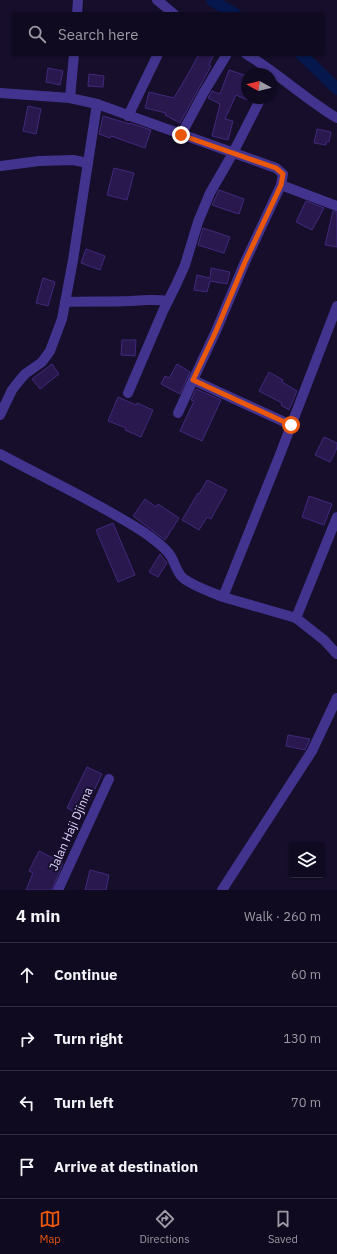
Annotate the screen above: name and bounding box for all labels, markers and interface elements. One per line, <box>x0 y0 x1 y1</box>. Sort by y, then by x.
search box <box>12 12 325 56</box>
icon: search <box>26 23 48 45</box>
text: Search here <box>58 25 138 44</box>
north arrow <box>241 68 277 104</box>
route end <box>172 126 190 144</box>
route start <box>282 416 300 434</box>
street label: Jalan Haji Djinna <box>45 784 96 873</box>
map controls <box>289 842 325 878</box>
button: layers <box>289 842 325 878</box>
text: 4 min <box>16 905 60 927</box>
text: Walk · 260 m <box>244 908 321 925</box>
icon: ahead <box>16 964 38 986</box>
text: Continue <box>54 965 118 984</box>
text: 60 m <box>291 966 321 983</box>
icon: right <box>16 1028 38 1050</box>
text: Turn right <box>54 1029 123 1048</box>
text: 130 m <box>283 1030 321 1047</box>
icon: left <box>16 1092 38 1114</box>
text: Turn left <box>54 1093 114 1112</box>
text: 70 m <box>291 1094 321 1111</box>
icon: arrive <box>16 1156 38 1178</box>
text: Arrive at destination <box>54 1157 198 1176</box>
tab: Map <box>39 1208 61 1246</box>
tab: Directions <box>139 1208 190 1246</box>
tab: Saved <box>268 1208 298 1246</box>

